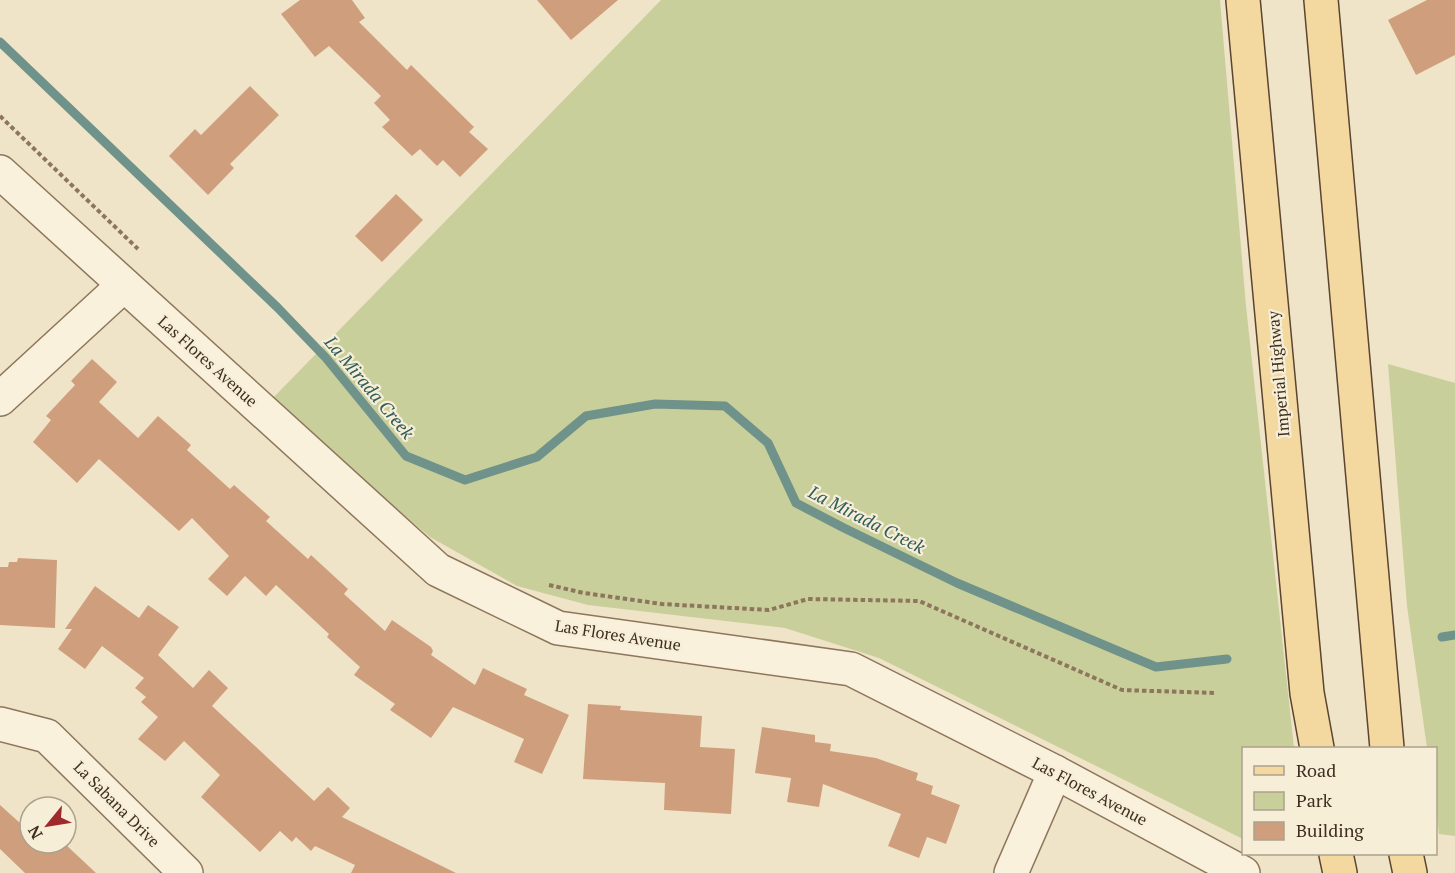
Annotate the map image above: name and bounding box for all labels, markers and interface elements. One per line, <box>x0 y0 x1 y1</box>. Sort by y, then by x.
street label: Imperial Highway <box>1261 309 1294 438</box>
street label: Las Flores Avenue <box>153 310 263 412</box>
water label: La Mirada Creek <box>319 330 420 444</box>
water label: La Mirada Creek <box>804 479 930 559</box>
street label: Las Flores Avenue <box>553 614 683 656</box>
legend <box>1242 747 1437 855</box>
street label: Las Flores Avenue <box>1029 751 1151 831</box>
street label: La Sabana Drive <box>69 756 165 852</box>
text: Road <box>1296 758 1336 782</box>
text: Park <box>1296 788 1333 812</box>
north arrow <box>18 795 78 855</box>
text: Building <box>1296 818 1364 842</box>
text: N <box>22 822 48 843</box>

